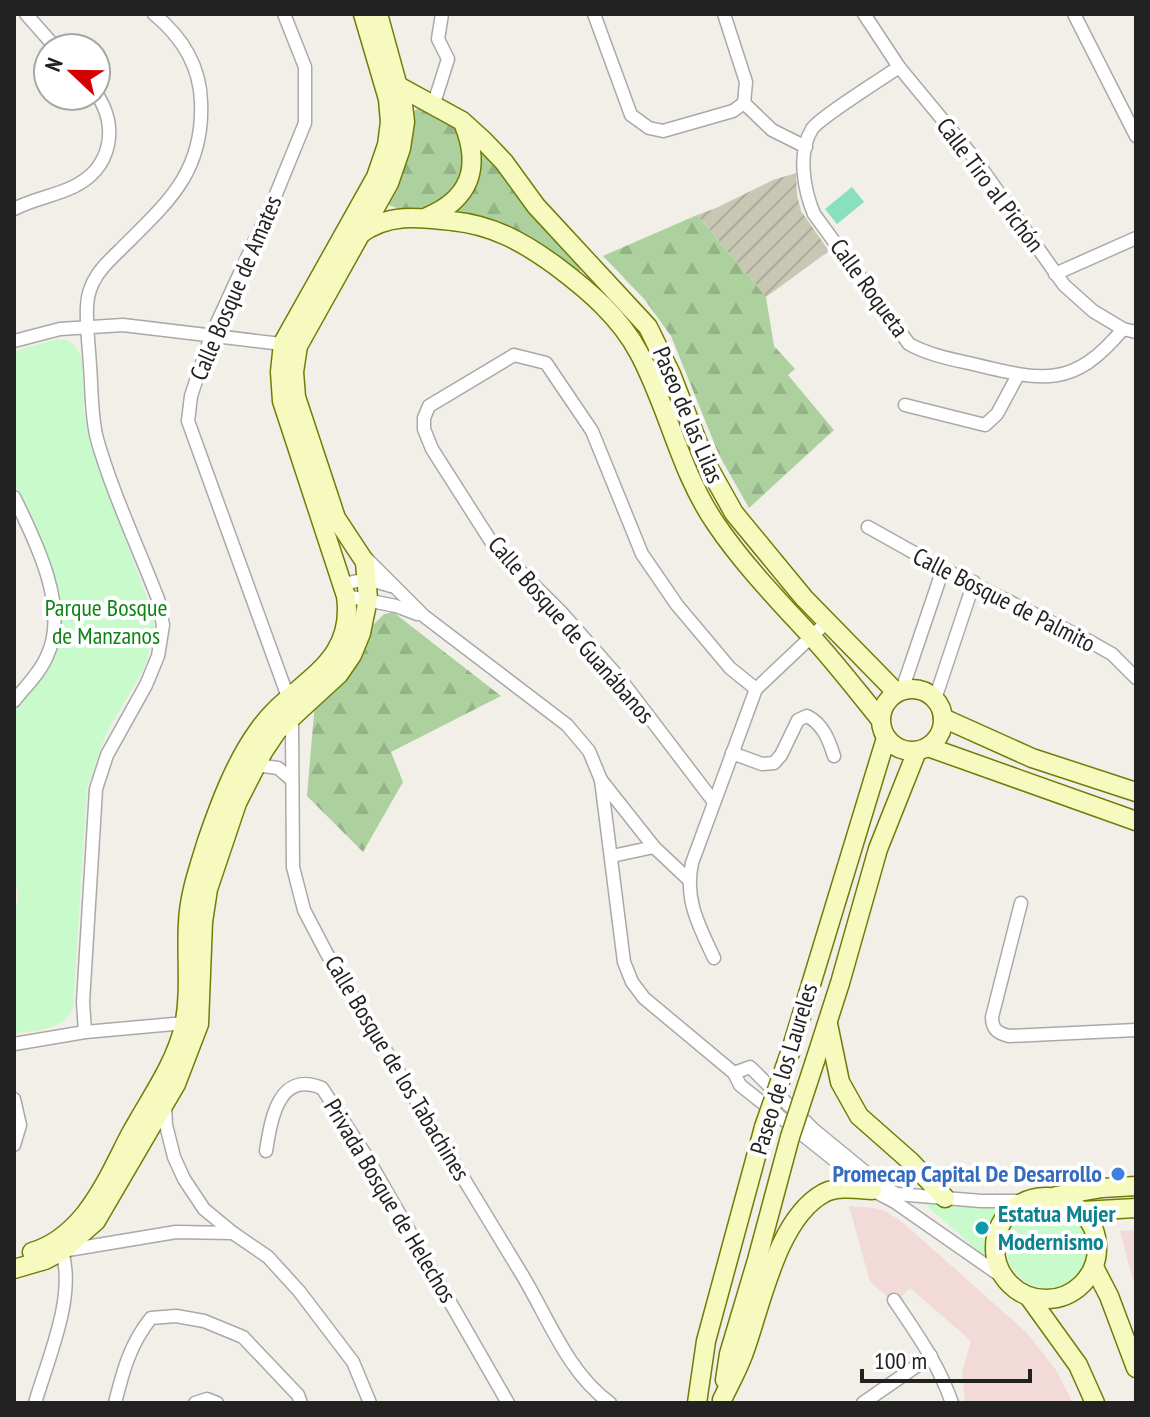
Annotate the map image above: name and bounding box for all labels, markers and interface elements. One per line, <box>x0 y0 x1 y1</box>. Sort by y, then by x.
north arrow <box>32 32 112 112</box>
text: N <box>38 54 69 75</box>
street label: Calle Tiro al Pichón <box>930 111 1051 258</box>
street label: Calle Bosque de Amates <box>183 191 288 385</box>
street label: Calle Roqueta <box>823 232 916 343</box>
street label: Paseo de las Lilas <box>646 342 731 488</box>
street label: Calle Bosque de Guanábanos <box>481 530 661 730</box>
street label: Calle Bosque de Palmito <box>908 540 1101 659</box>
park label: Parque Bosque de Manzanos <box>45 592 167 651</box>
street label: Calle Bosque de los Tabachines <box>318 950 477 1186</box>
street label: Paseo de los Laureles <box>743 980 824 1158</box>
street label: Privada Bosque de Helechos <box>317 1093 464 1308</box>
place label: Promecap Capital De Desarrollo <box>833 1158 1102 1189</box>
marker: Promecap Capital De Desarrollo <box>1109 1165 1127 1183</box>
place label: Estatua Mujer Modernismo <box>998 1198 1116 1257</box>
marker: Estatua Mujer Modernismo <box>973 1219 991 1237</box>
scale bar <box>862 1333 1030 1383</box>
text: 100 m <box>874 1345 927 1376</box>

